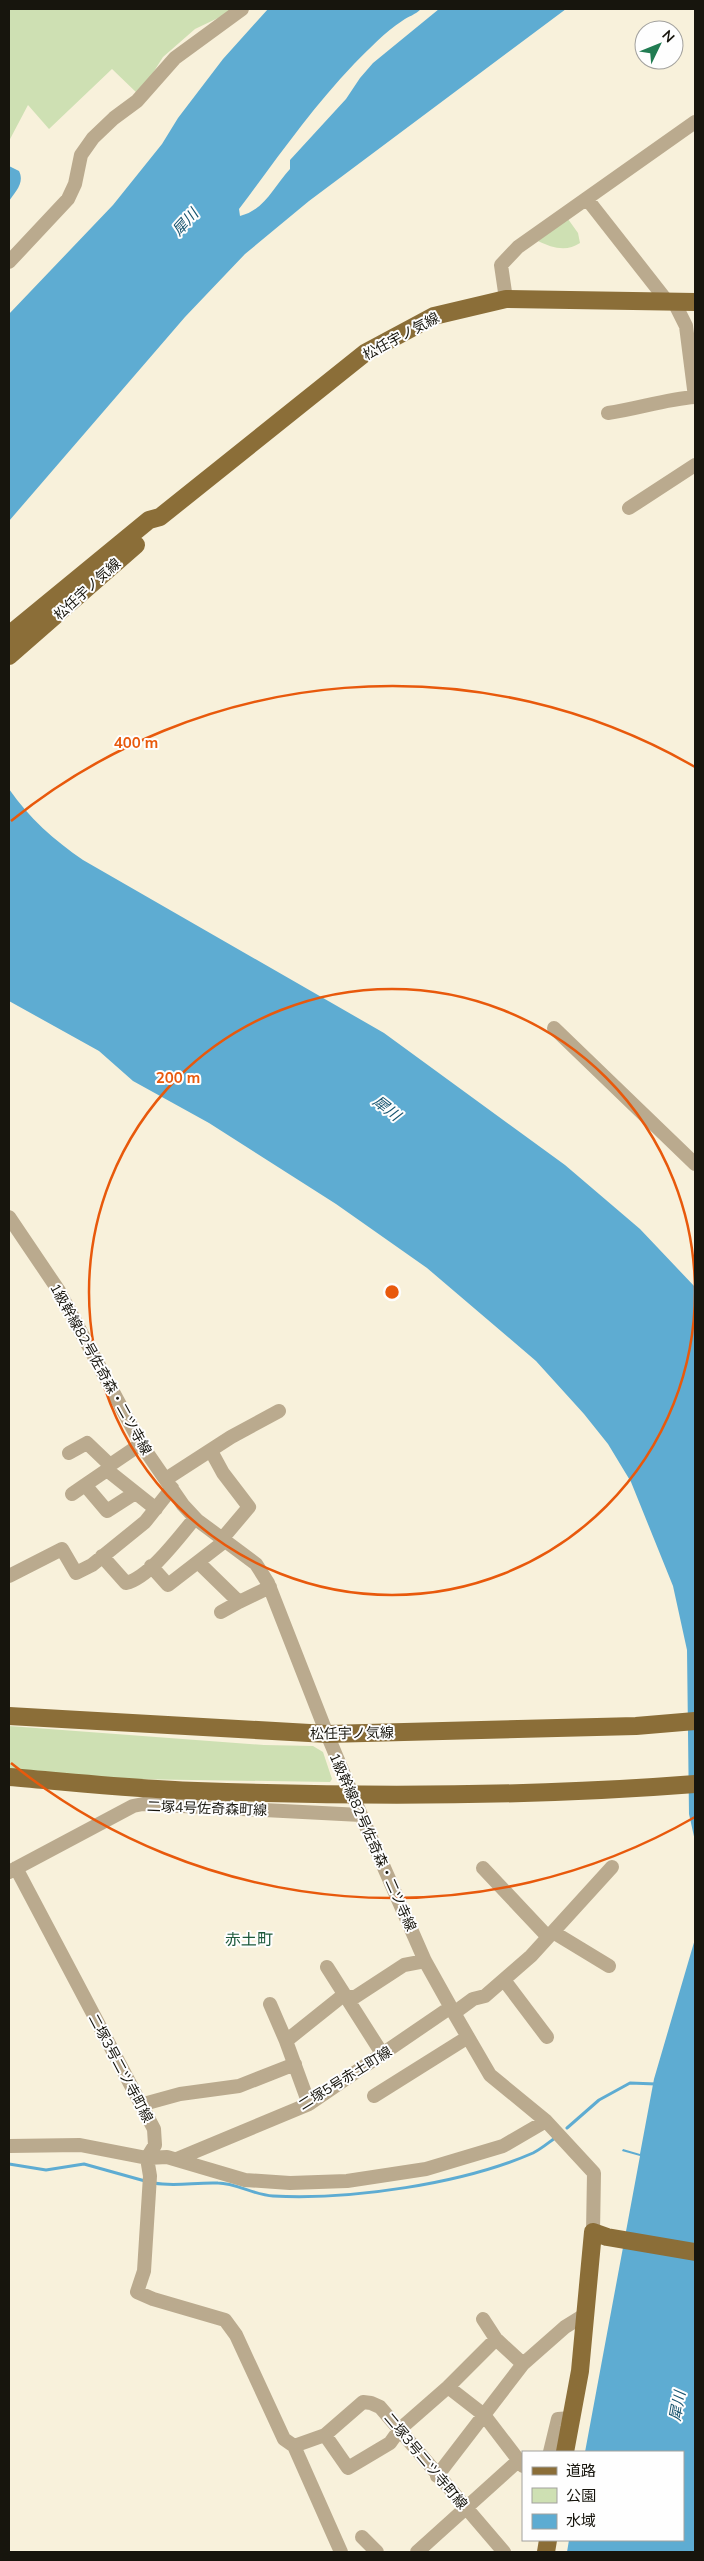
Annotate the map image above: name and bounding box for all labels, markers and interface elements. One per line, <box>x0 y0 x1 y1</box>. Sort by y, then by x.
north arrow <box>634 20 684 70</box>
text: N <box>658 26 679 46</box>
water label: 犀川 <box>168 203 203 240</box>
street label: 松任宇ノ気線 <box>360 308 442 364</box>
street label: 松任宇ノ気線 <box>50 554 124 624</box>
text: 400 m <box>114 733 158 752</box>
text: 200 m <box>156 1068 200 1087</box>
water label: 犀川 <box>369 1091 406 1126</box>
street label: 1級幹線82号佐奇森・二ツ寺線 <box>46 1280 156 1458</box>
centre of rings <box>383 1283 401 1301</box>
street label: 松任宇ノ気線 <box>310 1723 394 1743</box>
street label: 1級幹線82号佐奇森・二ツ寺線 <box>325 1750 421 1934</box>
street label: 二塚4号佐奇森町線 <box>147 1797 267 1819</box>
district label: 赤土町 <box>225 1929 273 1949</box>
street label: 二塚3号二ツ寺町線 <box>85 2011 157 2125</box>
street label: 二塚5号赤土町線 <box>295 2042 395 2114</box>
water label: 犀川 <box>665 2388 689 2422</box>
street label: 二塚3号二ツ寺町線 <box>380 2409 472 2513</box>
legend <box>522 2451 684 2541</box>
text: 道路 <box>566 2461 596 2480</box>
text: 公園 <box>566 2486 596 2505</box>
text: 水域 <box>566 2511 596 2530</box>

